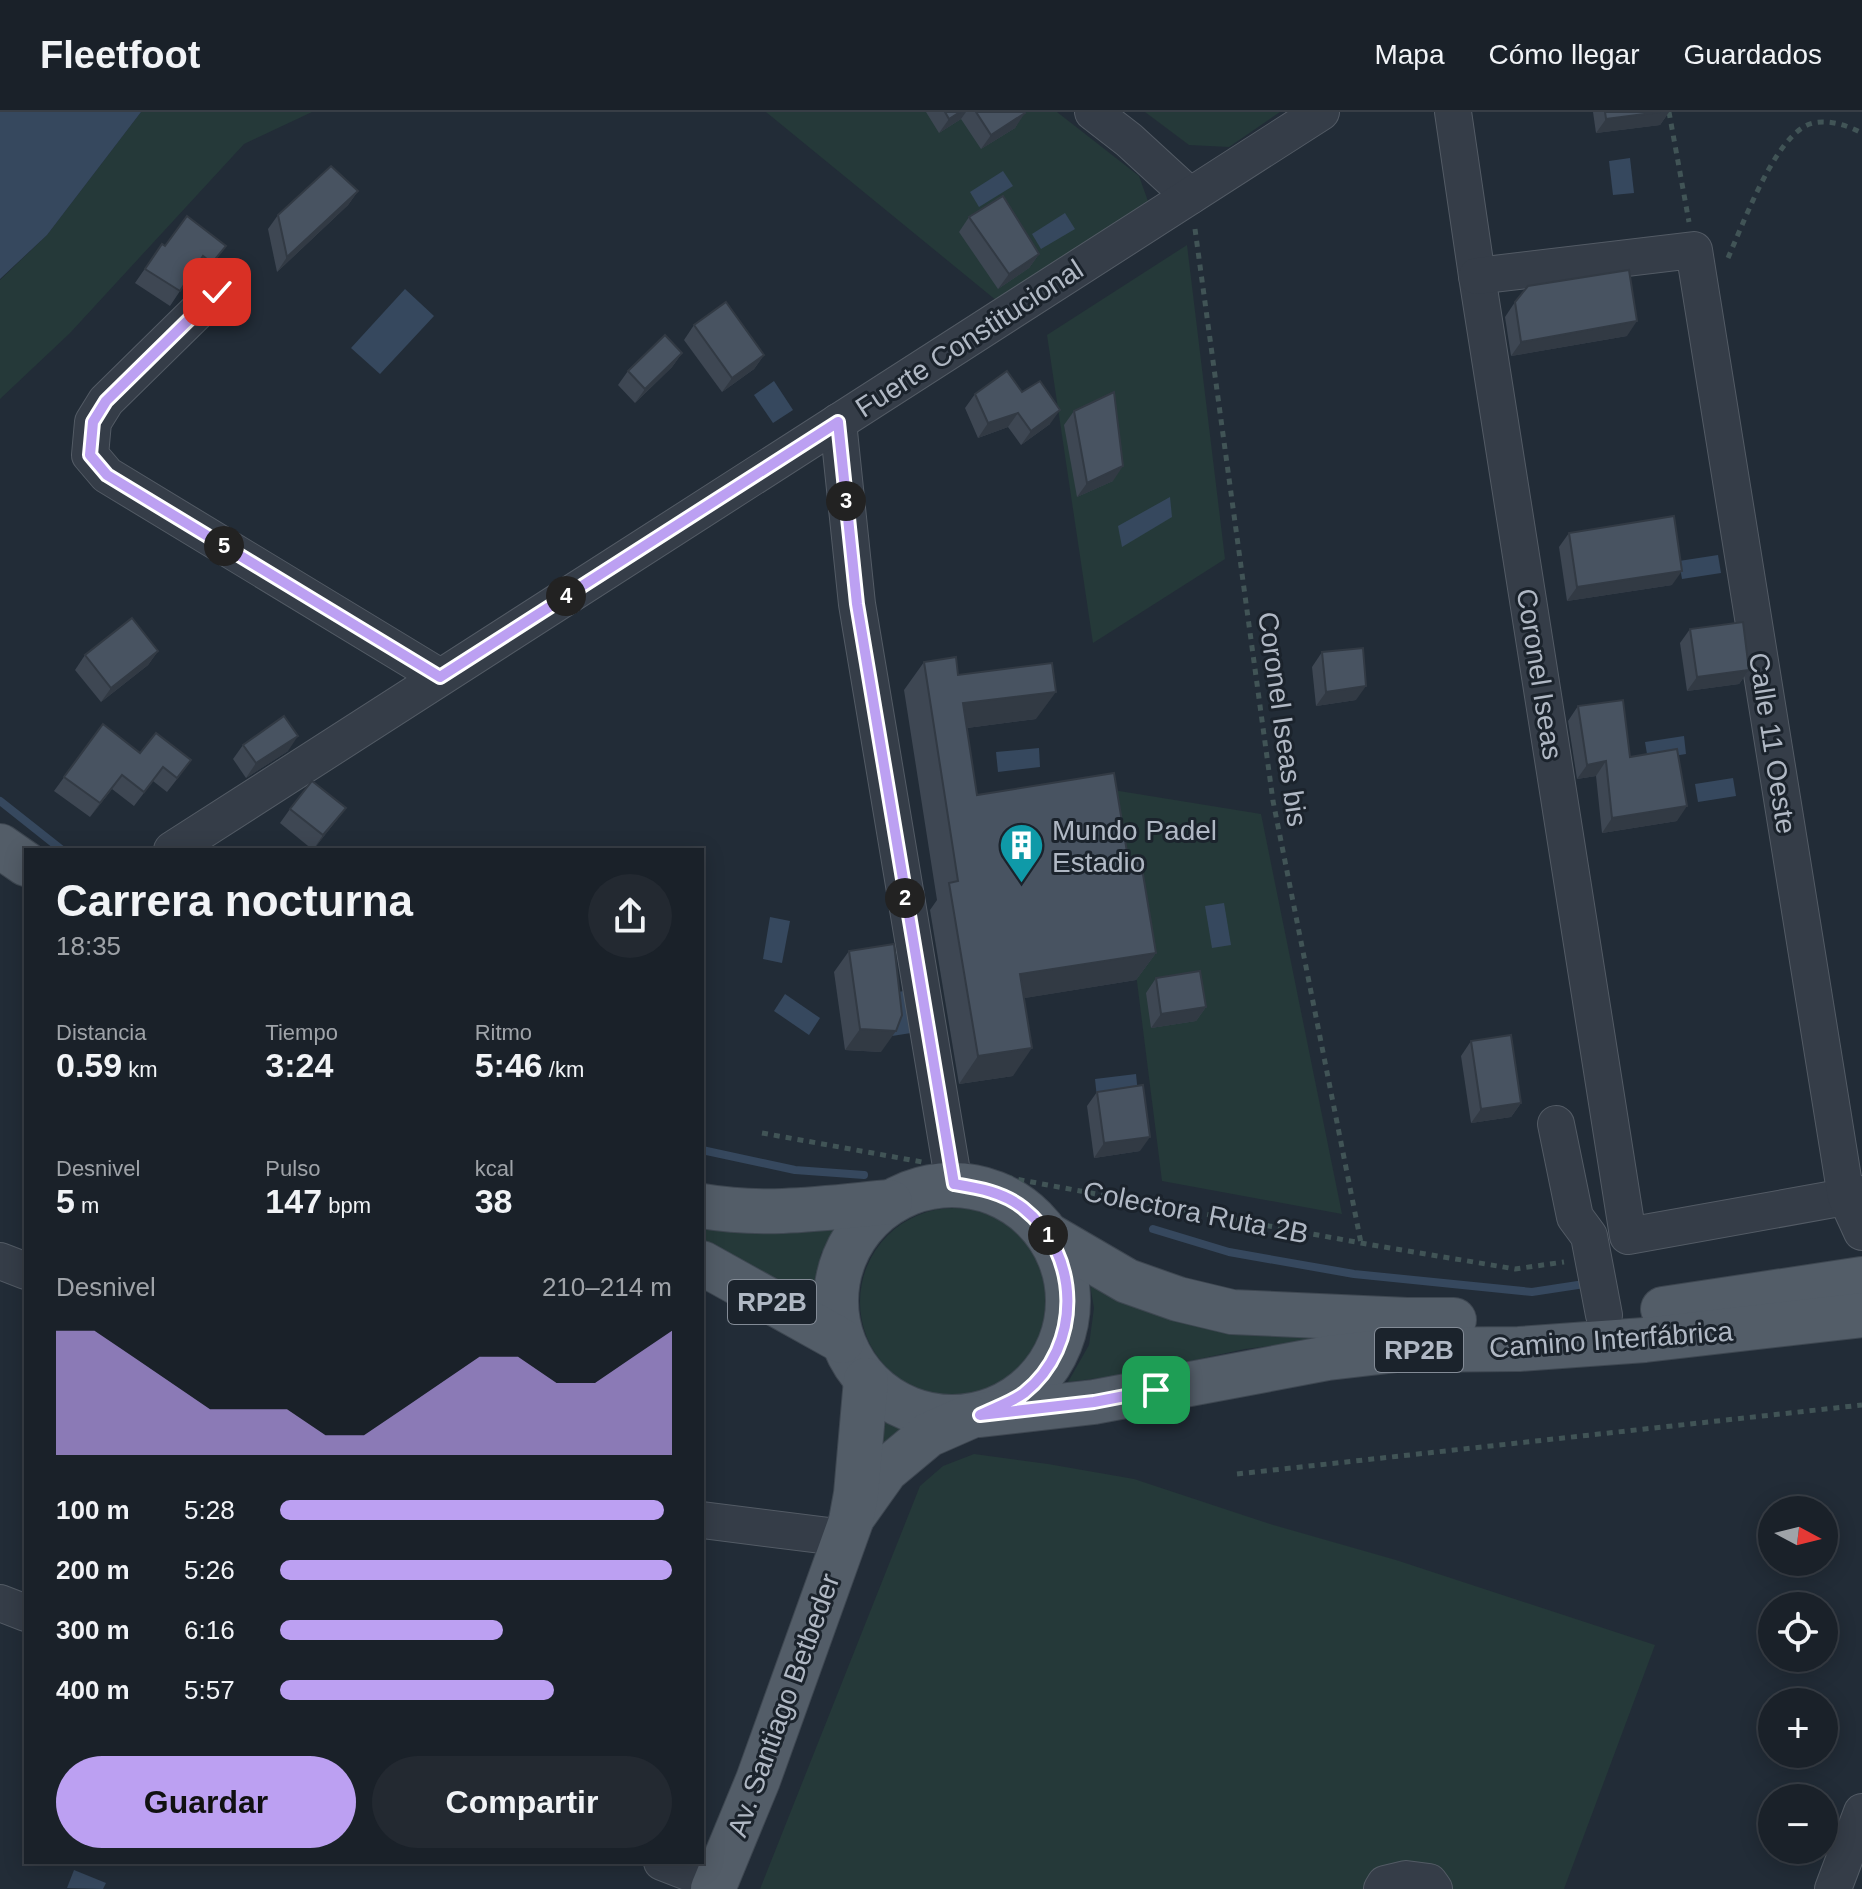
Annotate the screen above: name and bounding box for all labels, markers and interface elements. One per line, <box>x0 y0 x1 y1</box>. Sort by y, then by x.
text: Fleetfoot <box>40 34 200 76</box>
text: Mapa <box>1374 39 1445 70</box>
text: Cómo llegar <box>1489 39 1639 70</box>
text: Guardados <box>1683 39 1822 70</box>
street label: Fuerte Constitucional <box>850 253 1089 423</box>
pin <box>183 258 251 326</box>
icon: check <box>195 270 239 314</box>
pin: 3 <box>826 481 866 521</box>
text: 3 <box>840 488 852 513</box>
pin: 5 <box>204 526 244 566</box>
text: 5 <box>218 533 230 558</box>
pin: 4 <box>546 576 586 616</box>
text: 4 <box>560 583 572 608</box>
street label: Coronel Iseas <box>1511 586 1568 762</box>
street label: Coronel Iseas bis <box>1252 610 1313 828</box>
street label: Calle 11 Oeste <box>1743 650 1802 836</box>
place label: Mundo Padel Estadio <box>1052 815 1217 878</box>
building icon: Mundo Padel Estadio <box>997 822 1045 885</box>
button: share <box>588 874 672 958</box>
text: Carrera nocturna <box>56 876 413 925</box>
pin: 2 <box>885 878 925 918</box>
text: 2 <box>899 885 911 910</box>
text: 18:35 <box>56 931 121 961</box>
text: Distancia <box>56 1020 146 1045</box>
text: Tiempo <box>265 1020 338 1045</box>
text: Ritmo <box>475 1020 532 1045</box>
text: 0.59 <box>56 1046 122 1084</box>
text: 3:24 <box>265 1046 333 1084</box>
text: 5:46 <box>475 1046 543 1084</box>
text: km <box>122 1057 158 1082</box>
text: /km <box>543 1057 584 1082</box>
text: Desnivel <box>56 1156 140 1181</box>
text: Pulso <box>265 1156 320 1181</box>
text: kcal <box>475 1156 514 1181</box>
street label: Colectora Ruta 2B <box>1081 1175 1311 1250</box>
text: 5 <box>56 1182 75 1220</box>
text: 147 <box>265 1182 322 1220</box>
text: 38 <box>475 1182 512 1220</box>
text: m <box>75 1193 99 1218</box>
text: bpm <box>322 1193 371 1218</box>
pin: 1 <box>1028 1215 1068 1255</box>
text: 1 <box>1042 1222 1054 1247</box>
text: Desnivel <box>56 1272 156 1302</box>
text: 210–214 m <box>542 1272 672 1302</box>
road number: RP2B <box>728 1280 816 1324</box>
street label: Camino Interfábrica <box>1488 1315 1734 1363</box>
road number: RP2B <box>1375 1328 1463 1372</box>
pin <box>1122 1356 1190 1424</box>
icon: arrive <box>1134 1368 1178 1412</box>
text: 100 m <box>56 1495 130 1525</box>
text: 5:28 <box>184 1495 235 1525</box>
north arrow <box>1758 1496 1838 1576</box>
map controls <box>1758 1496 1838 1864</box>
text: 200 m <box>56 1555 130 1585</box>
text: 5:26 <box>184 1555 235 1585</box>
street label: Av. Santiago Betbeder <box>721 1569 846 1841</box>
button: locate <box>1758 1592 1838 1672</box>
text: 300 m <box>56 1615 130 1645</box>
text: 6:16 <box>184 1615 235 1645</box>
text: 400 m <box>56 1675 130 1705</box>
text: 5:57 <box>184 1675 235 1705</box>
button: + <box>1758 1688 1838 1768</box>
button: Guardar <box>56 1756 356 1848</box>
button: Compartir <box>372 1756 672 1848</box>
button: − <box>1758 1784 1838 1864</box>

